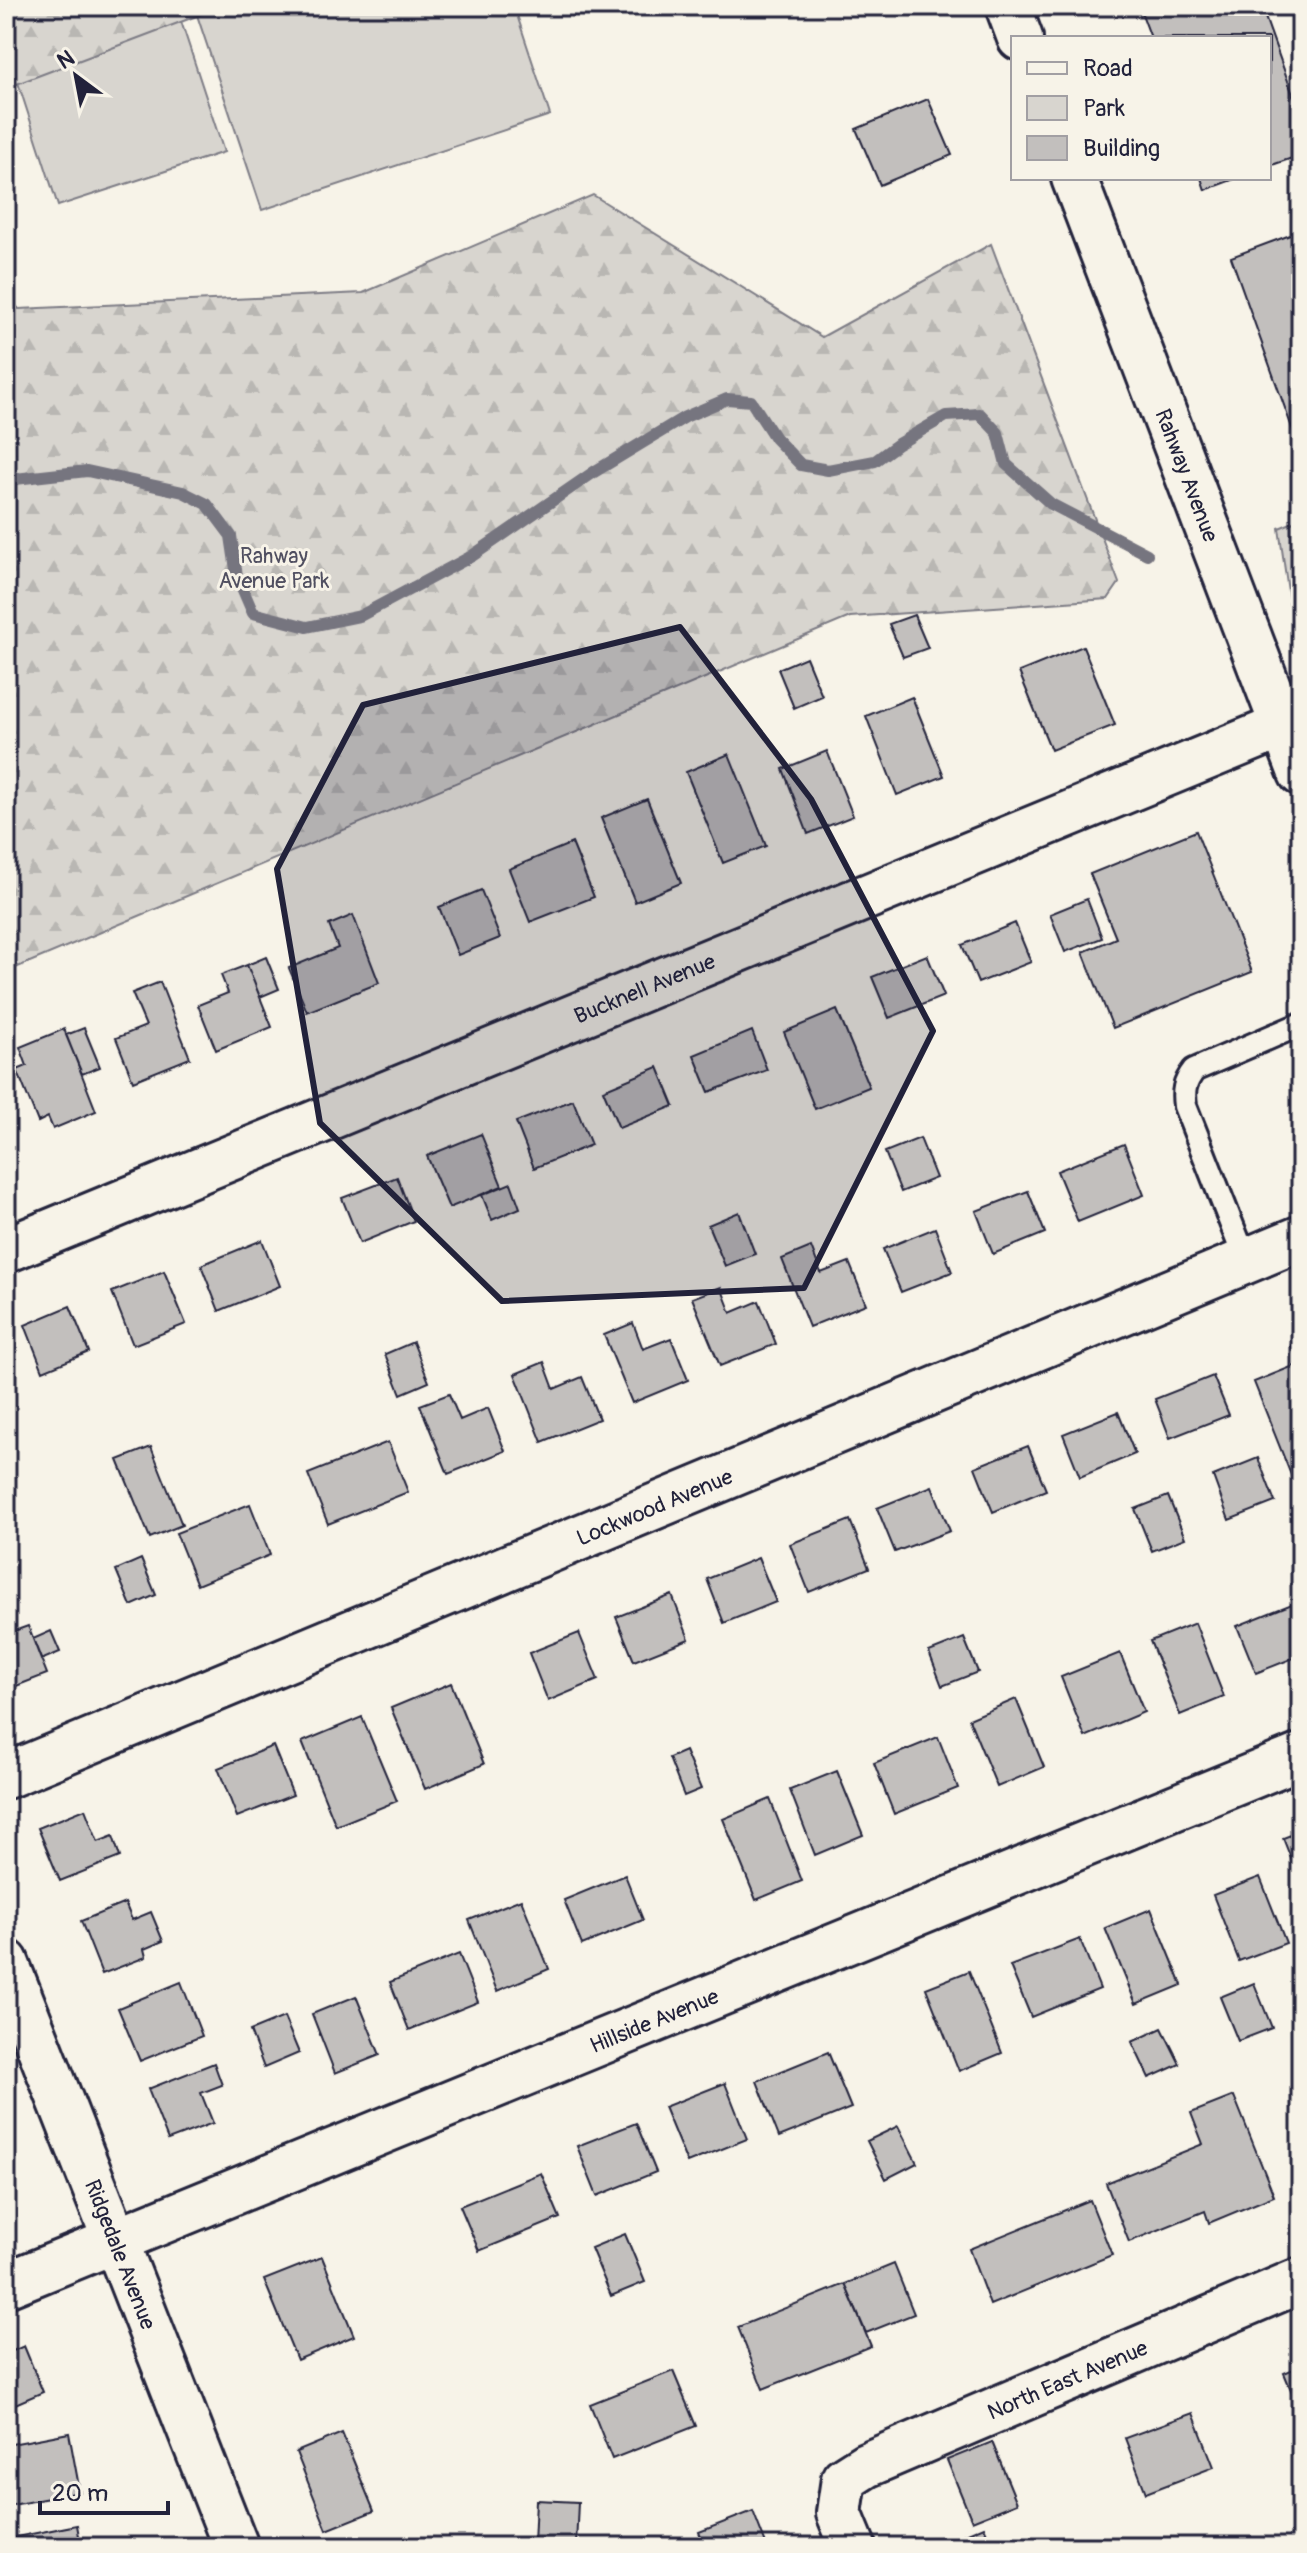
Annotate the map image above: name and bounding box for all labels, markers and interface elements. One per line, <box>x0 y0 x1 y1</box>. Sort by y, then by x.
north arrow <box>36 36 116 116</box>
legend <box>1011 36 1271 180</box>
text: N <box>52 44 80 76</box>
text: Road <box>1083 54 1133 83</box>
text: Park <box>1083 94 1125 123</box>
text: Building <box>1083 134 1160 163</box>
street label: Rahway Avenue <box>1148 405 1225 546</box>
park label: Rahway Avenue Park <box>219 542 329 595</box>
street label: Bucknell Avenue <box>570 947 720 1030</box>
street label: Lockwood Avenue <box>572 1463 737 1552</box>
street label: Hillside Avenue <box>586 1982 723 2060</box>
street label: Ridgedale Avenue <box>78 2176 162 2334</box>
street label: North East Avenue <box>983 2334 1152 2427</box>
scale bar <box>40 2465 168 2515</box>
text: 20 m <box>52 2479 108 2508</box>

